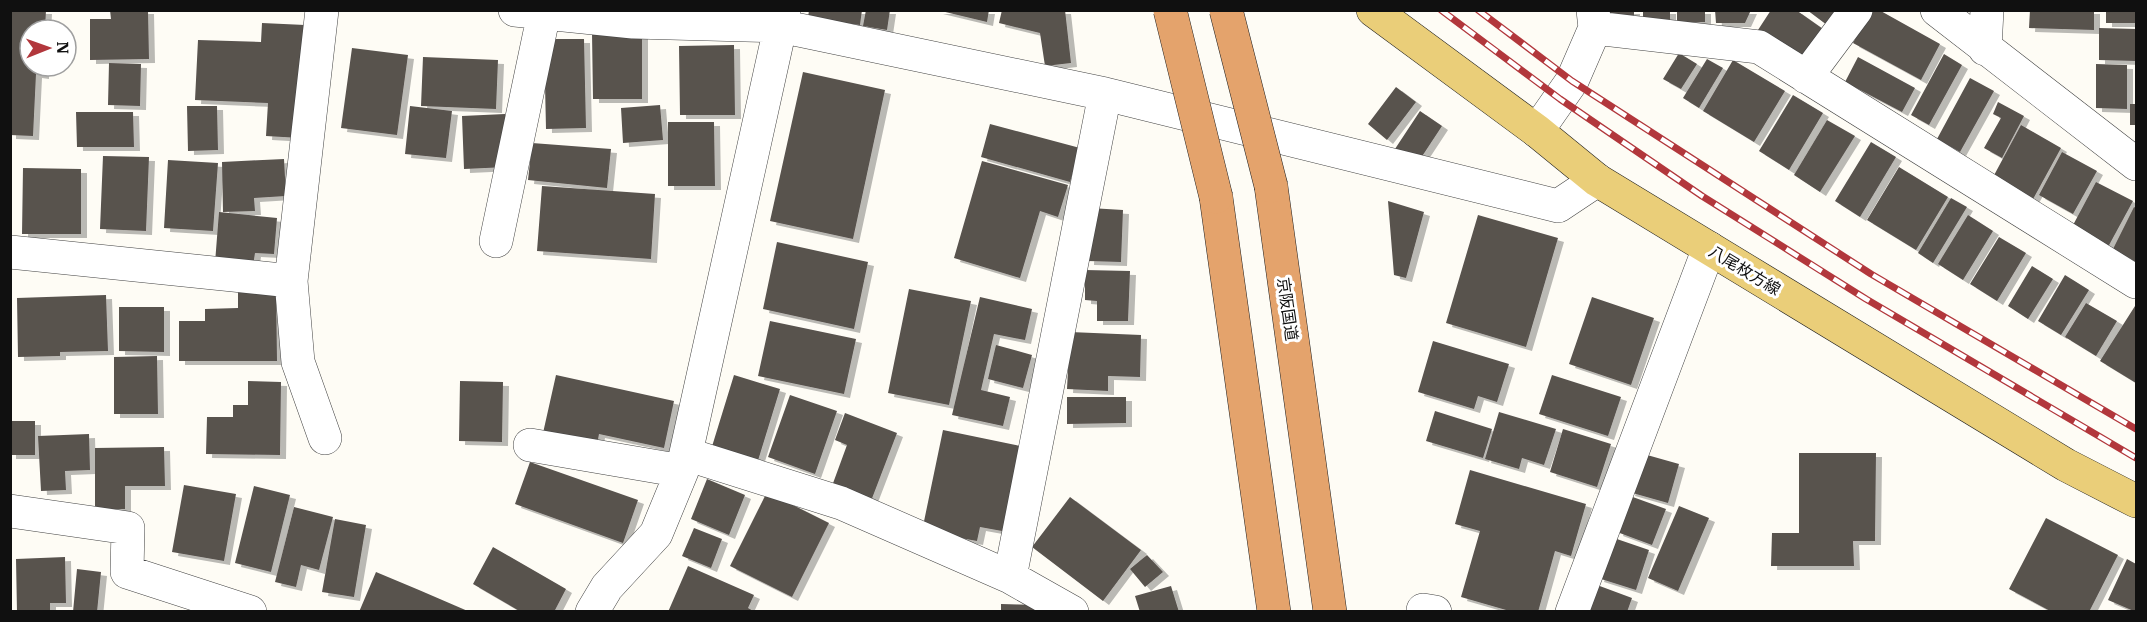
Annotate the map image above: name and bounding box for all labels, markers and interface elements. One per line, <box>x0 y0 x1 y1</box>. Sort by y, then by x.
north arrow <box>18 18 78 78</box>
text: N <box>53 41 73 54</box>
street label: 八尾枚方線 <box>1706 241 1784 299</box>
street label: 京阪国道 <box>1274 276 1302 342</box>

